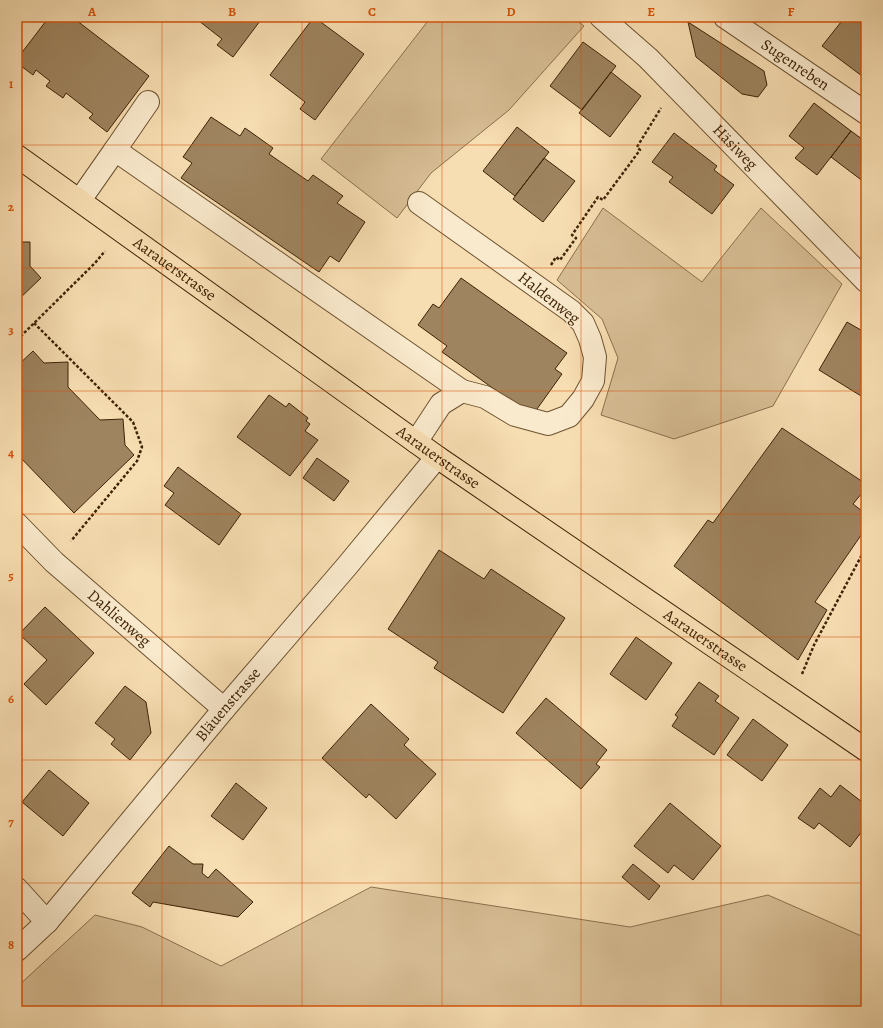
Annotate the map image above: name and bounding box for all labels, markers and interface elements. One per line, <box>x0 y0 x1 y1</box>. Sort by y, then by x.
text: A <box>87 3 97 20</box>
text: B <box>228 3 236 20</box>
text: C <box>368 3 376 20</box>
text: D <box>506 3 516 20</box>
text: E <box>647 3 655 20</box>
text: F <box>788 3 795 20</box>
street label: Sugenreben <box>757 34 834 96</box>
text: 1 <box>9 75 14 92</box>
street label: Häsiweg <box>708 119 763 175</box>
text: 2 <box>8 198 15 215</box>
street label: Aarauerstrasse <box>128 231 221 306</box>
street label: Haldenweg <box>513 267 585 329</box>
text: 3 <box>8 321 14 338</box>
street label: Aarauerstrasse <box>391 420 484 494</box>
text: 4 <box>8 444 14 461</box>
text: 5 <box>8 567 14 584</box>
street label: Dahlienweg <box>83 585 155 652</box>
street label: Aarauerstrasse <box>658 603 752 677</box>
street label: Bläuenstrasse <box>190 663 266 746</box>
text: 6 <box>8 690 14 707</box>
text: 7 <box>8 813 14 830</box>
text: 8 <box>8 936 14 953</box>

